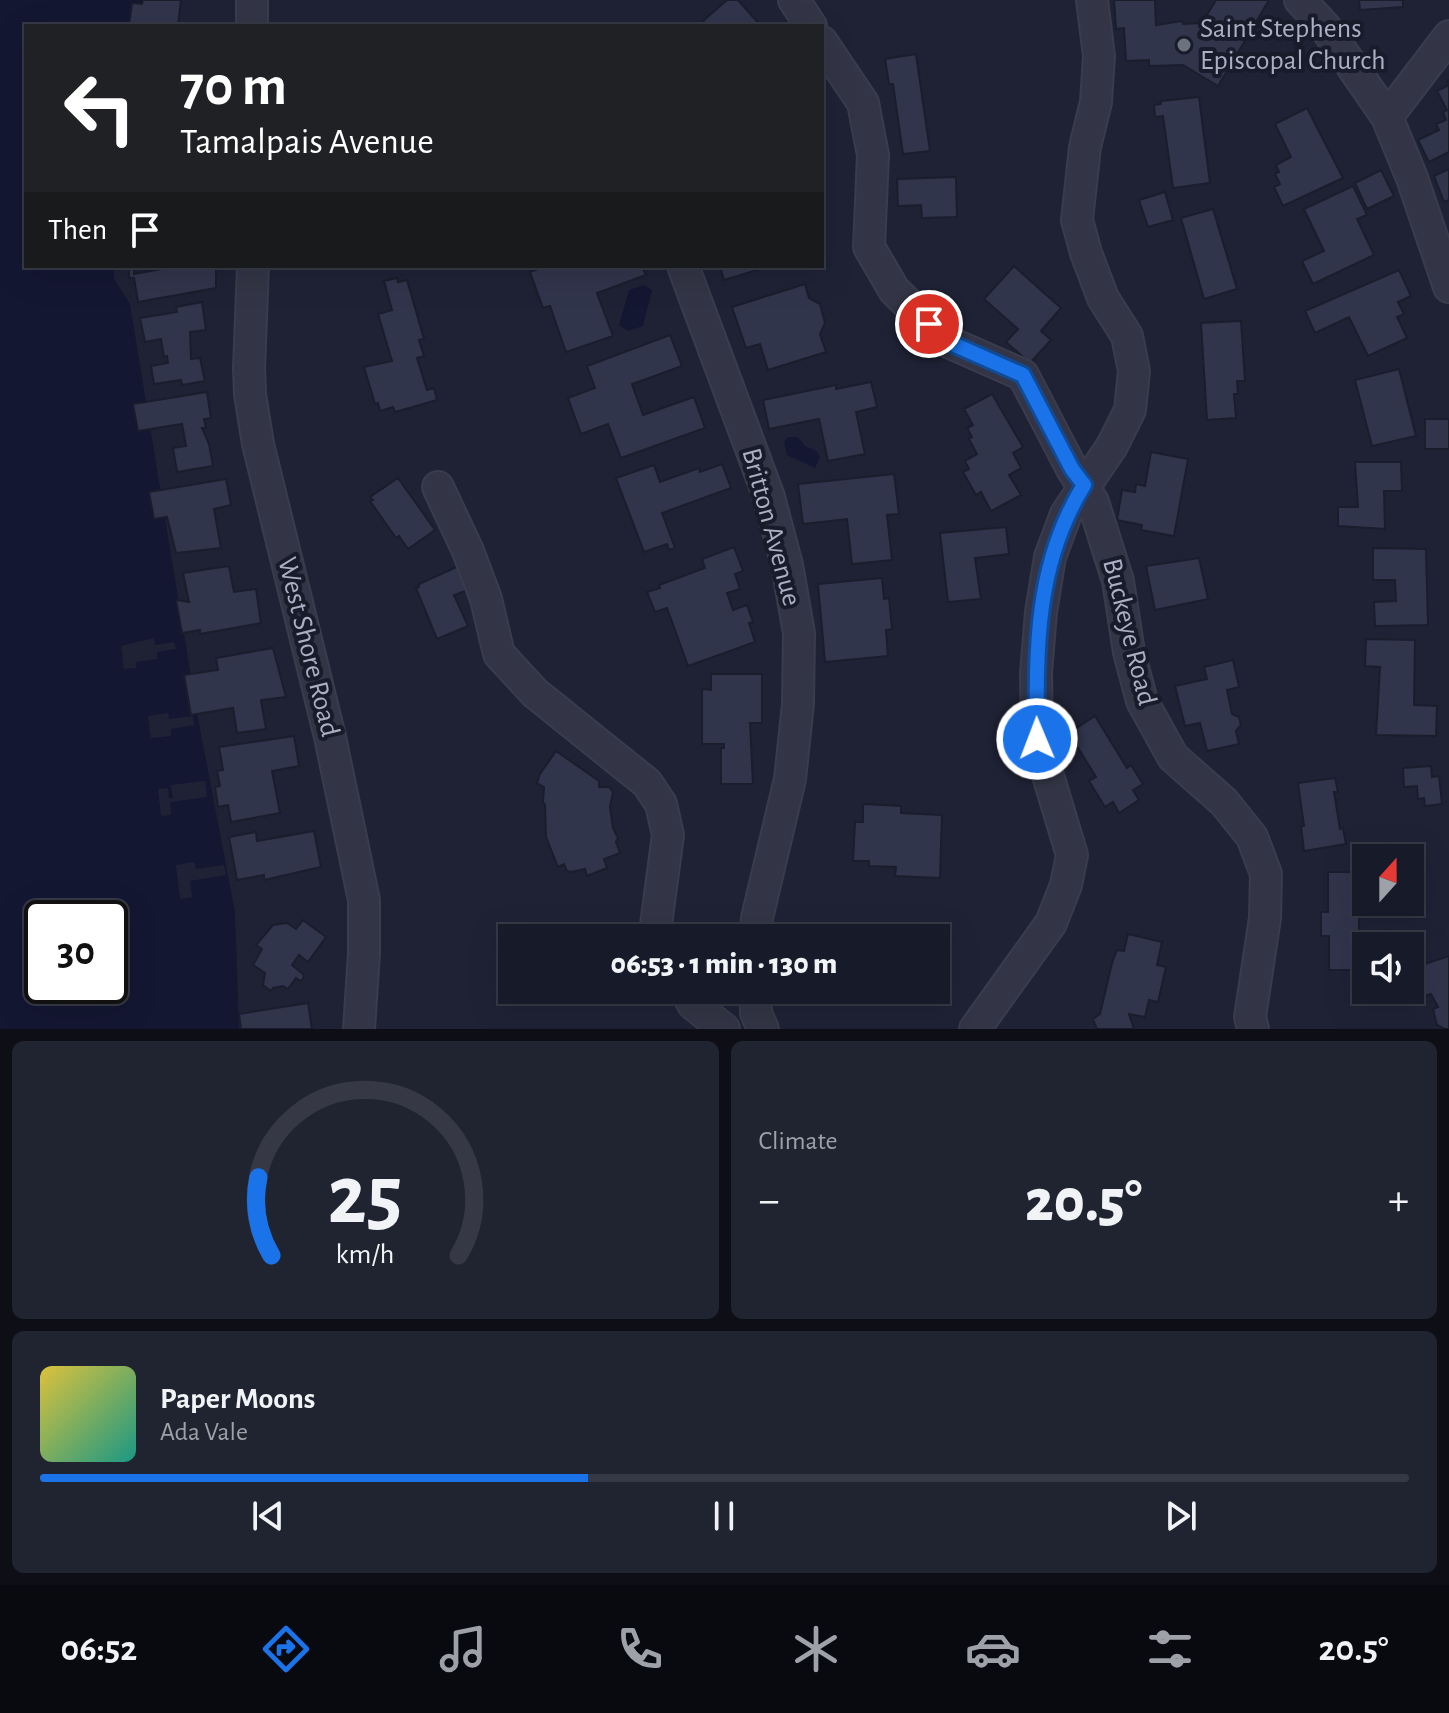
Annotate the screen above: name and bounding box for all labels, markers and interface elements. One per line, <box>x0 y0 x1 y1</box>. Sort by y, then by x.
place label: Saint Stephens Episcopal Church <box>1200 15 1386 75</box>
marker: Saint Stephens Episcopal Church <box>1175 36 1193 54</box>
icon: left <box>48 56 152 160</box>
text: 70 m <box>180 59 287 115</box>
text: Tamalpais Avenue <box>180 124 434 160</box>
icon: arrive <box>123 208 167 252</box>
text: Then <box>48 215 107 245</box>
pin <box>895 290 963 358</box>
icon: arrive <box>907 302 951 346</box>
street label: Britton Avenue <box>736 445 806 609</box>
street label: West Shore Road <box>272 554 344 740</box>
street label: Buckeye Road <box>1097 556 1161 708</box>
position arrow <box>995 697 1079 781</box>
north arrow <box>1352 844 1424 916</box>
map controls <box>1352 844 1424 1004</box>
speed limit sign: 30 <box>24 900 128 1004</box>
button: sound <box>1352 932 1424 1004</box>
text: 06:53 · 1 min · 130 m <box>611 949 837 979</box>
text: Climate <box>759 1128 837 1154</box>
text: 25 <box>328 1155 403 1239</box>
text: 20.5° <box>1025 1172 1142 1232</box>
text: − <box>759 1179 780 1223</box>
text: + <box>1388 1179 1409 1223</box>
text: km/h <box>336 1240 395 1269</box>
text: Paper Moons <box>160 1384 315 1414</box>
text: Ada Vale <box>160 1419 248 1445</box>
icon: previous <box>246 1494 290 1538</box>
icon: pause <box>702 1494 746 1538</box>
icon: next <box>1159 1494 1203 1538</box>
icon: directions <box>258 1621 314 1677</box>
icon: music <box>435 1621 491 1677</box>
icon: phone <box>612 1621 668 1677</box>
icon: climate <box>788 1621 844 1677</box>
icon: car <box>965 1621 1021 1677</box>
icon: filters <box>1142 1621 1198 1677</box>
text: 06:52 <box>60 1631 137 1667</box>
text: 20.5° <box>1319 1631 1389 1667</box>

